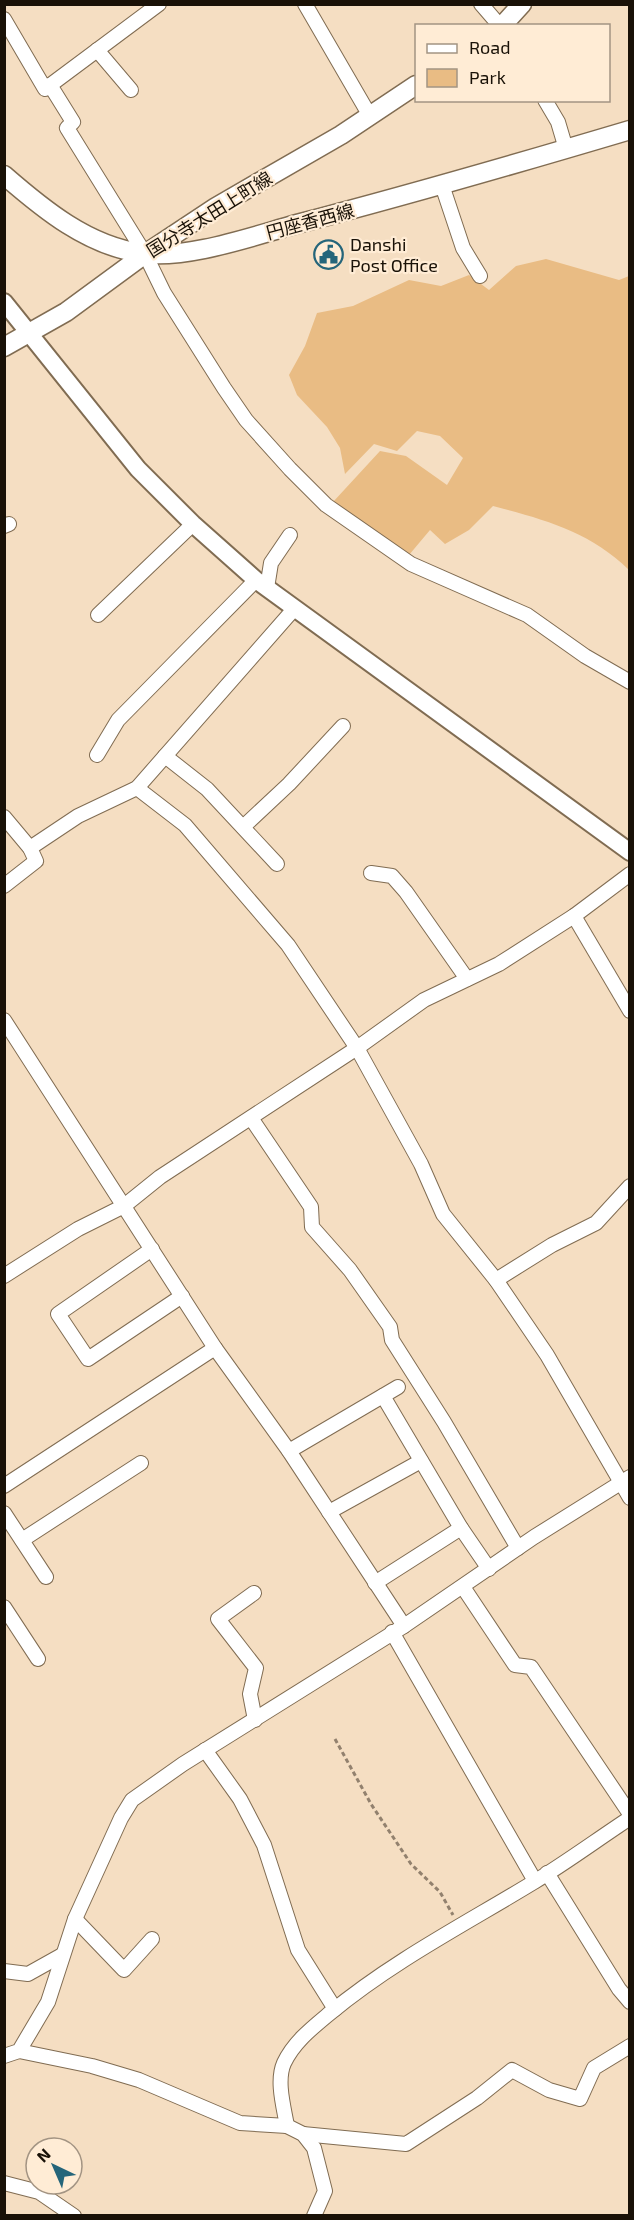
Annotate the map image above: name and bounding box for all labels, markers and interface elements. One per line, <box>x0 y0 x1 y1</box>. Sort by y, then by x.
legend <box>415 24 610 102</box>
text: Road <box>469 36 510 58</box>
text: Park <box>469 66 506 88</box>
street label: 国分寺太田上町線 <box>142 167 276 261</box>
street label: 円座香西線 <box>264 199 356 243</box>
place label: Danshi Post Office <box>350 233 438 276</box>
public building icon: Danshi Post Office <box>313 238 345 270</box>
north arrow <box>24 2136 84 2196</box>
text: N <box>32 2144 54 2166</box>

